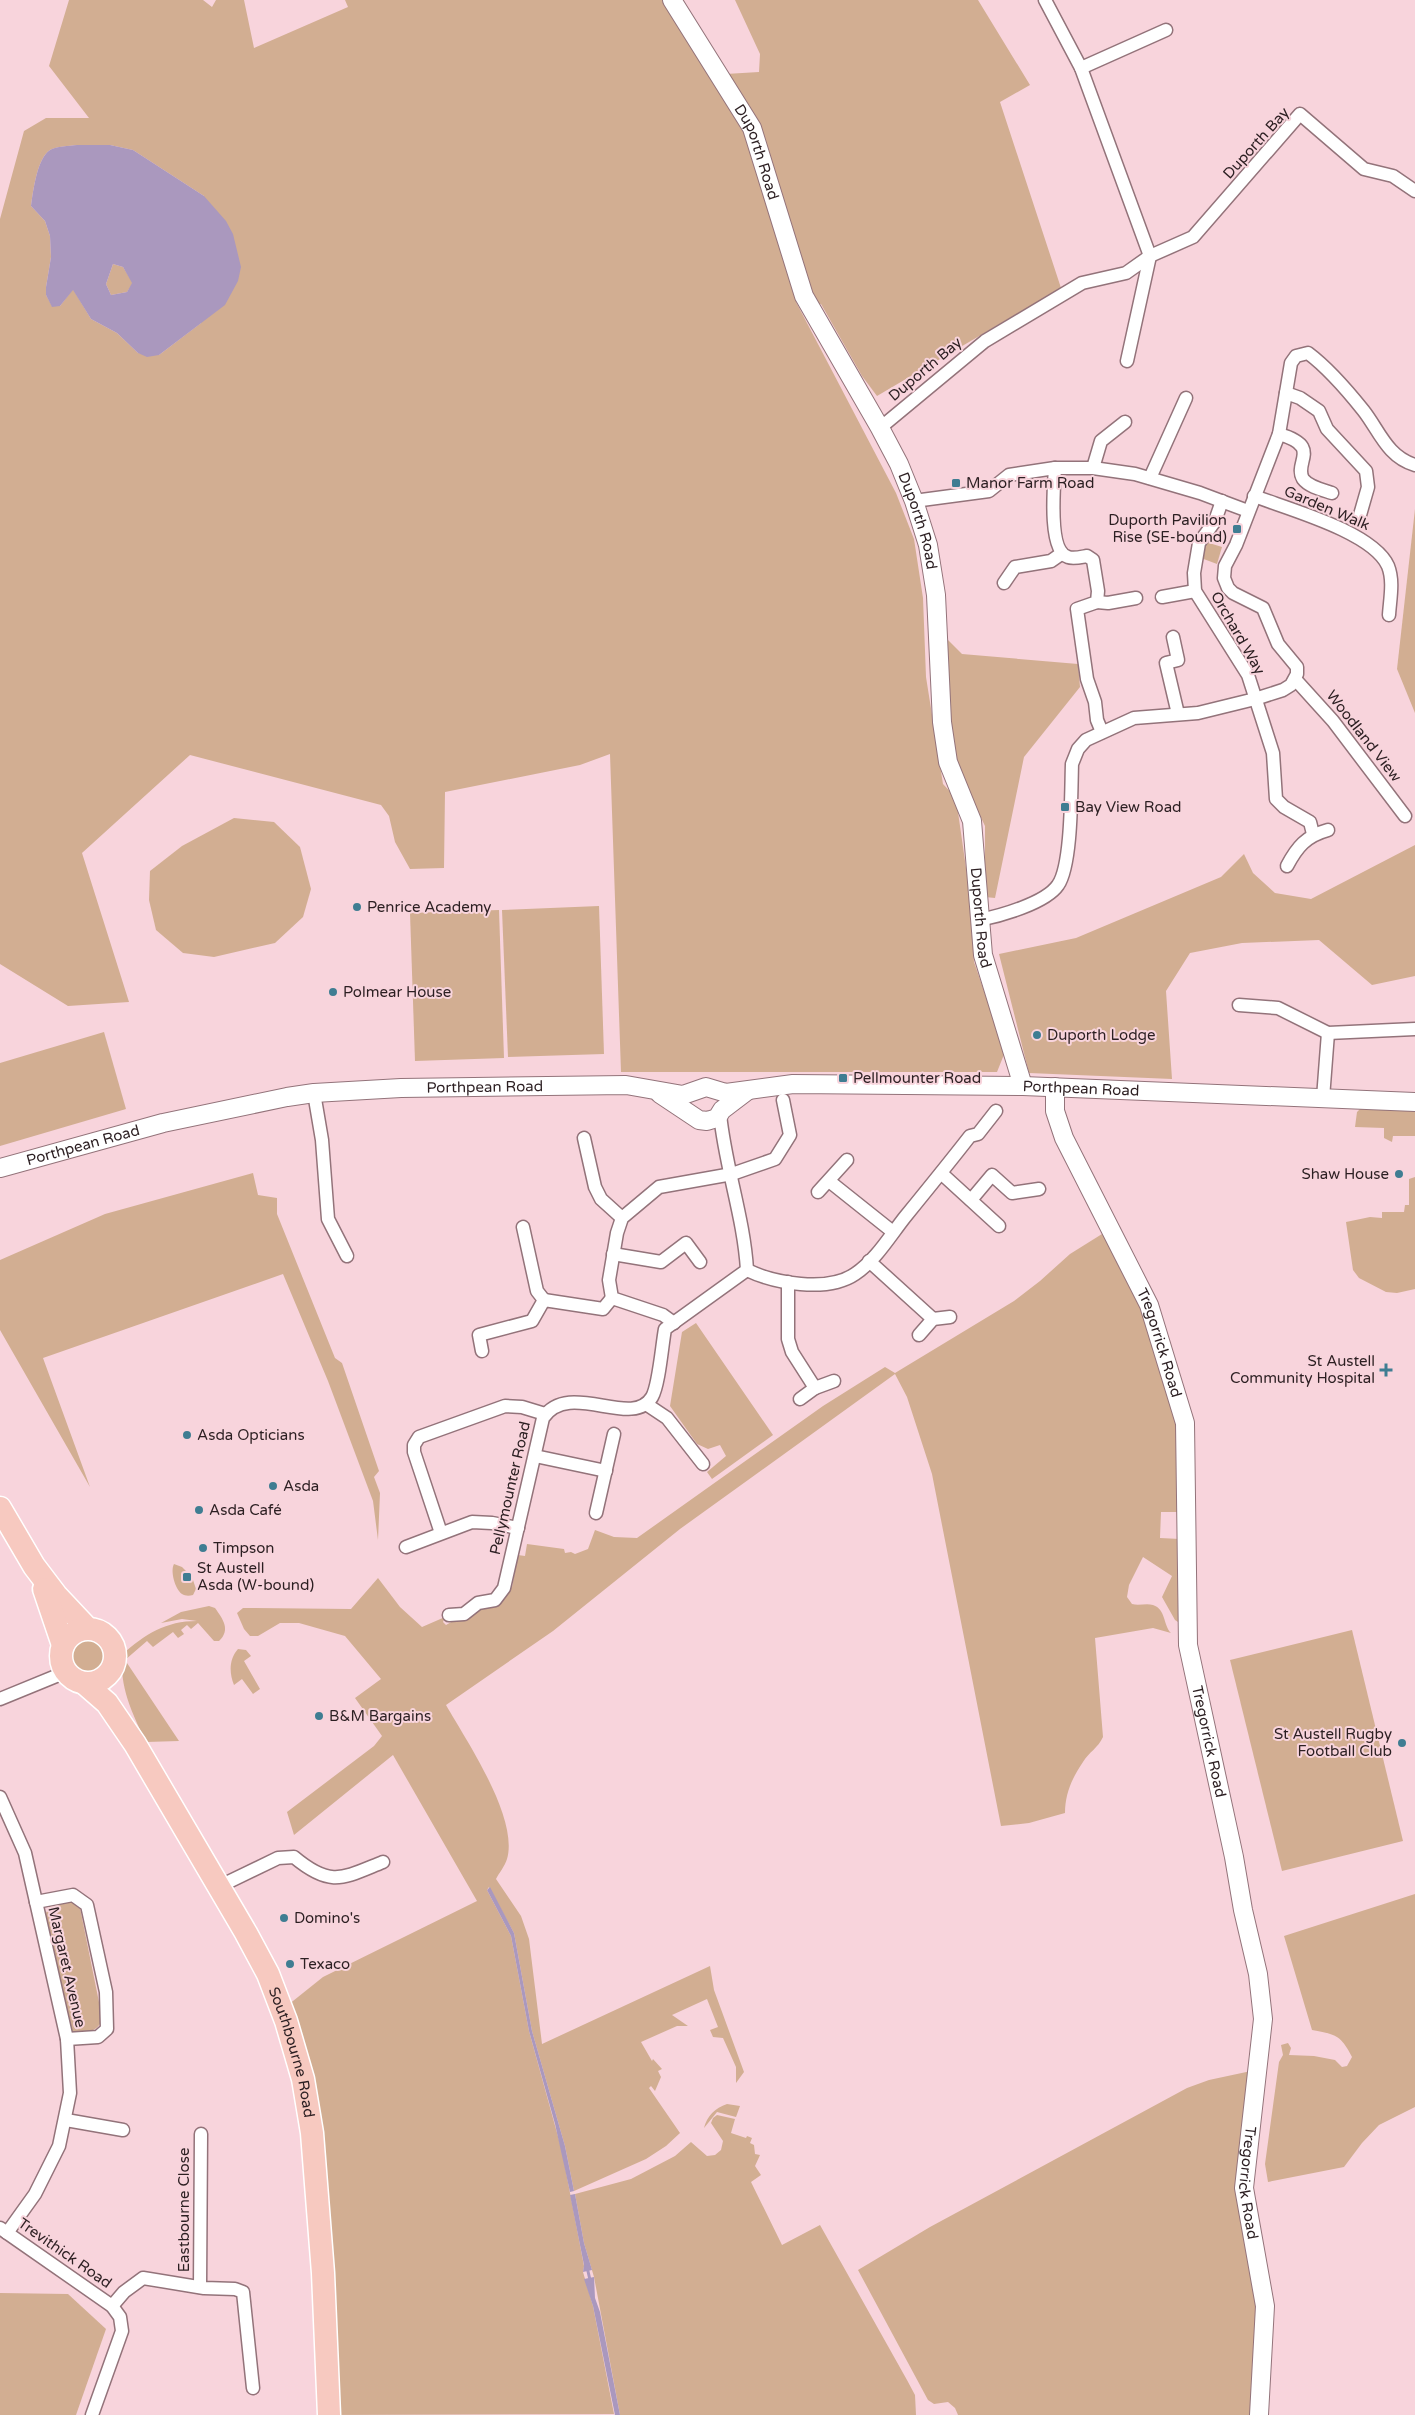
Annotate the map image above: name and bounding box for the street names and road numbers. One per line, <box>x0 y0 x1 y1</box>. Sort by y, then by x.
street label: Duporth Road <box>730 101 783 202</box>
street label: Duporth Bay <box>1219 103 1293 183</box>
street label: Duporth Bay <box>885 333 965 405</box>
street label: Duporth Road <box>894 470 941 571</box>
street label: Garden Walk <box>1282 482 1372 534</box>
street label: Orchard Way <box>1207 588 1269 678</box>
street label: Woodland View <box>1323 687 1405 785</box>
street label: Duporth Road <box>967 867 995 970</box>
street label: Porthpean Road <box>426 1077 543 1097</box>
street label: Porthpean Road <box>1022 1077 1140 1100</box>
street label: Porthpean Road <box>24 1121 142 1169</box>
street label: Tregorrick Road <box>1133 1285 1186 1400</box>
street label: Pellymounter Road <box>486 1420 534 1556</box>
street label: Tregorrick Road <box>1188 1684 1230 1799</box>
street label: Margaret Avenue <box>44 1905 90 2029</box>
street label: Southbourne Road <box>265 1984 318 2119</box>
street label: Tregorrick Road <box>1235 2125 1262 2241</box>
street label: Eastbourne Close <box>175 2148 193 2272</box>
street label: Trevithick Road <box>15 2214 115 2292</box>

